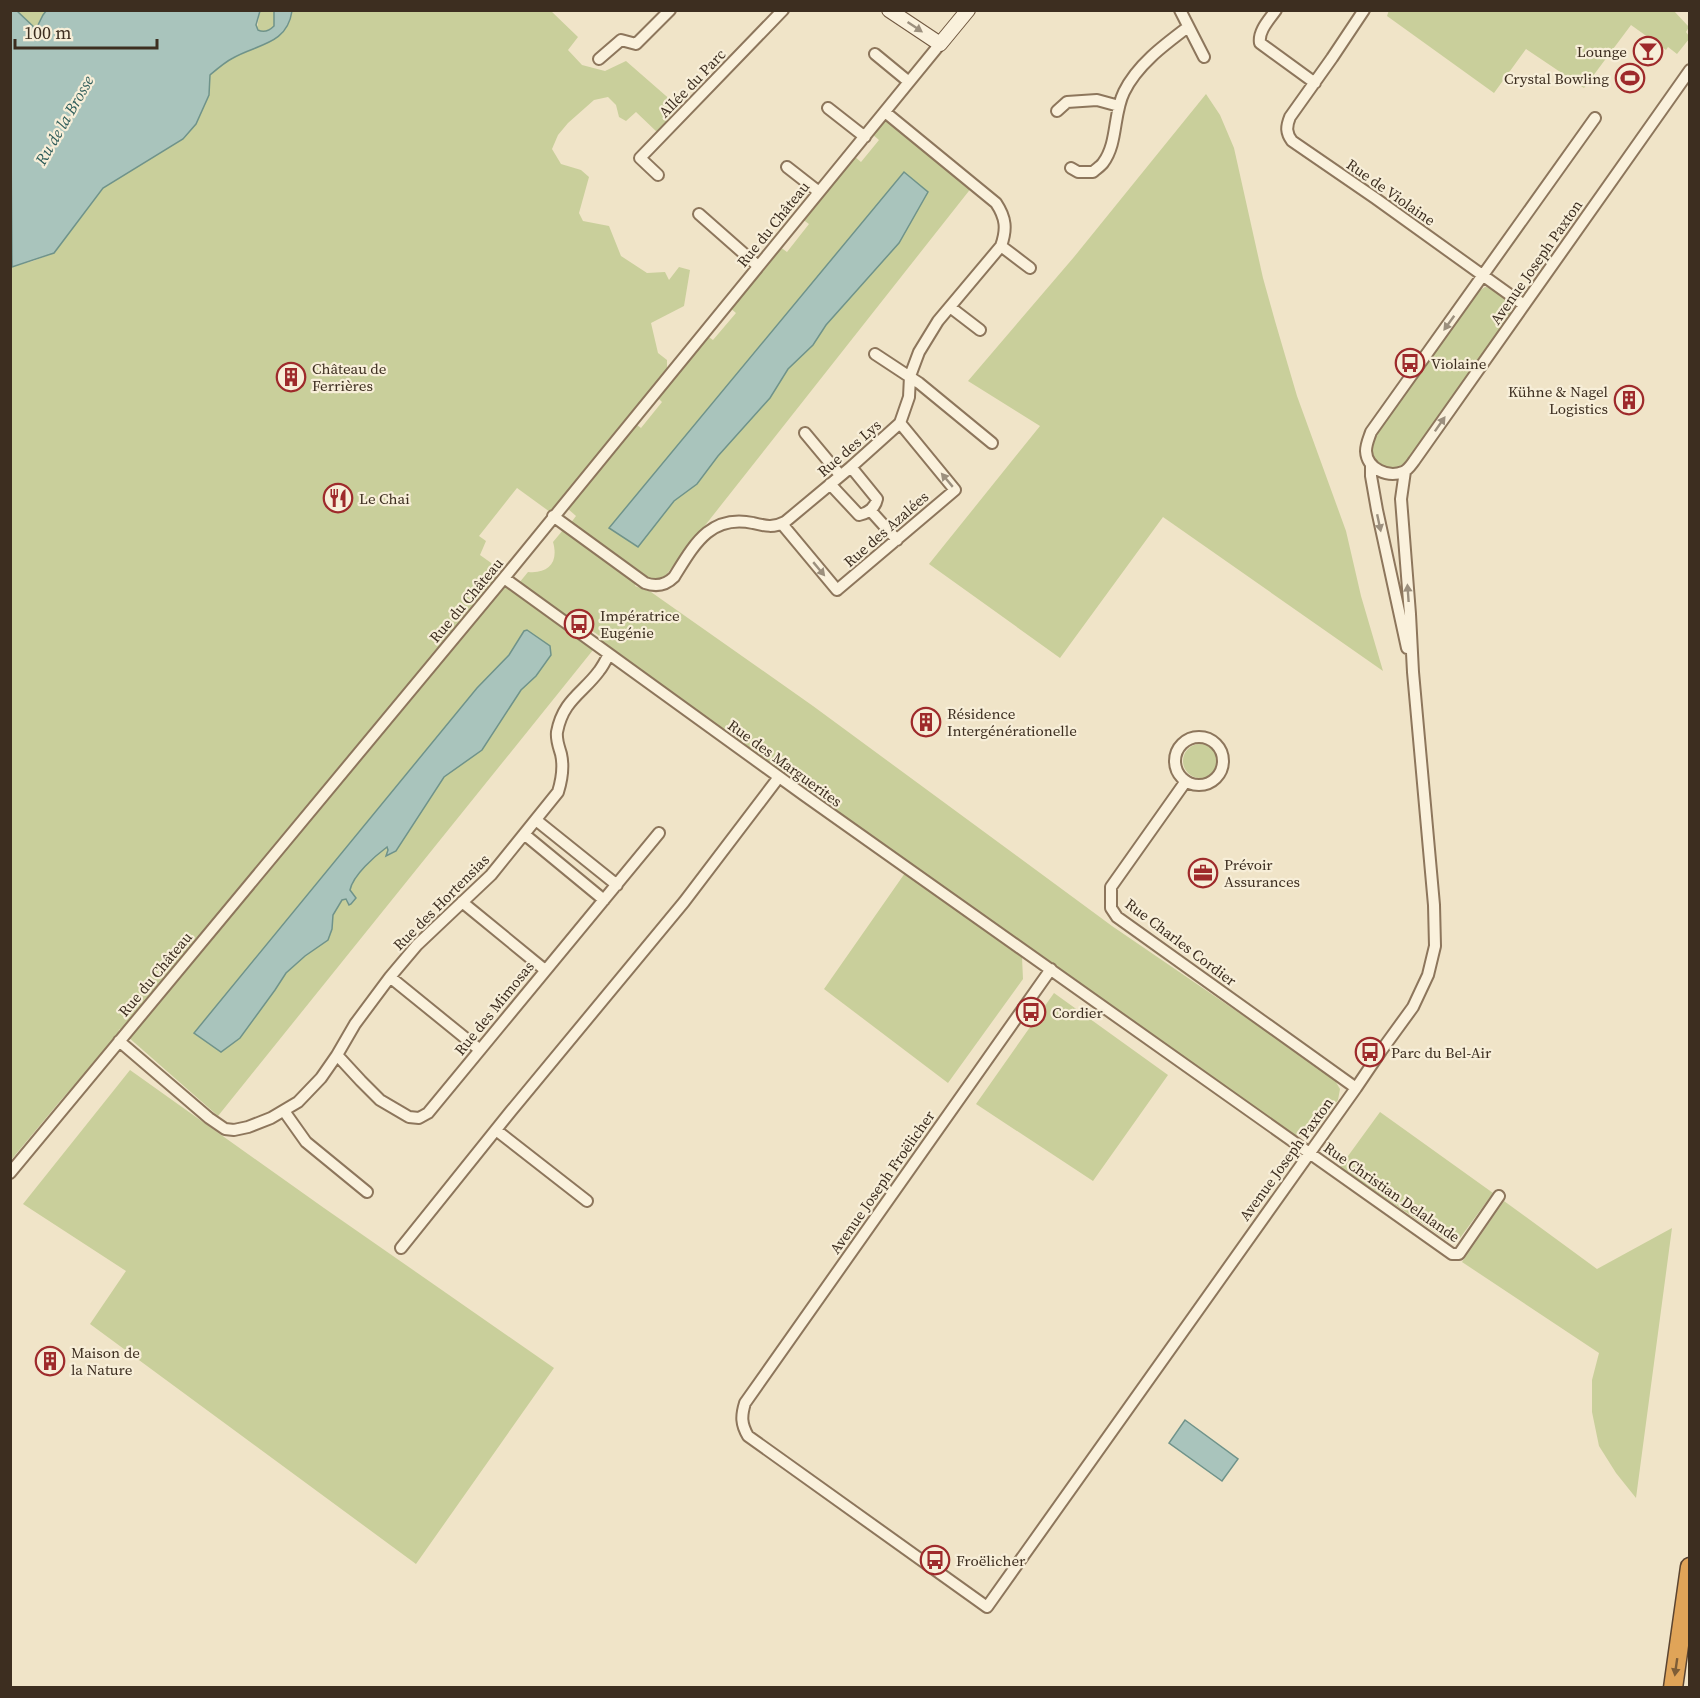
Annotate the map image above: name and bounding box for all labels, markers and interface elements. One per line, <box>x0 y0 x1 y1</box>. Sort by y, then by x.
scale bar <box>15 12 158 50</box>
text: 100 m <box>24 20 71 45</box>
one-way arrow <box>906 21 922 33</box>
bar icon: Lounge <box>1632 35 1664 67</box>
place label: Lounge <box>1577 41 1627 62</box>
street label: Allée du Parc <box>654 44 730 122</box>
sports icon: Crystal Bowling <box>1614 62 1646 94</box>
place label: Crystal Bowling <box>1504 68 1609 89</box>
water label: Ru de la Brosse <box>29 71 99 170</box>
street label: Rue de Violaine <box>1342 154 1440 231</box>
street label: Rue du Château <box>732 176 814 271</box>
street label: Avenue Joseph Paxton <box>1485 195 1587 329</box>
one-way arrow <box>1443 315 1455 331</box>
bus stop icon: Violaine <box>1394 347 1426 379</box>
place label: Violaine <box>1431 353 1487 374</box>
place label: Château de Ferrières <box>312 358 387 396</box>
building icon: Château de Ferrières <box>275 361 307 393</box>
place label: Kühne & Nagel Logistics <box>1508 381 1609 419</box>
building icon: Kühne & Nagel Logistics <box>1613 384 1645 416</box>
street label: Rue des Lys <box>813 414 885 482</box>
one-way arrow <box>1434 416 1446 432</box>
one-way arrow <box>941 473 954 488</box>
restaurant icon: Le Chai <box>322 482 354 514</box>
street label: Rue des Azalées <box>839 486 933 572</box>
place label: Le Chai <box>359 488 410 509</box>
one-way arrow <box>1375 514 1385 533</box>
street label: Rue du Château <box>424 553 508 647</box>
one-way arrow <box>812 561 825 576</box>
one-way arrow <box>1404 583 1413 602</box>
place label: Impératrice Eugénie <box>600 605 680 643</box>
bus stop icon: Impératrice Eugénie <box>563 608 595 640</box>
place label: Résidence Intergénérationelle <box>947 703 1077 741</box>
building icon: Résidence Intergénérationelle <box>910 706 942 738</box>
street label: Rue des Marguerites <box>724 714 846 812</box>
street label: Rue des Hortensias <box>388 849 494 955</box>
place label: Prévoir Assurances <box>1224 854 1300 892</box>
office icon: Prévoir Assurances <box>1187 857 1219 889</box>
street label: Rue Charles Cordier <box>1121 893 1242 991</box>
street label: Rue du Château <box>113 927 197 1021</box>
street label: Rue des Mimosas <box>449 956 539 1060</box>
bus stop icon: Cordier <box>1015 996 1047 1028</box>
place label: Cordier <box>1052 1002 1104 1023</box>
bus stop icon: Parc du Bel-Air <box>1354 1036 1386 1068</box>
place label: Parc du Bel-Air <box>1391 1042 1492 1063</box>
street label: Avenue Joseph Paxton <box>1234 1093 1338 1225</box>
street label: Avenue Joseph Froëlicher <box>824 1105 940 1258</box>
street label: Rue Christian Delalande <box>1320 1137 1465 1247</box>
place label: Maison de la Nature <box>71 1342 140 1380</box>
building icon: Maison de la Nature <box>34 1345 66 1377</box>
bus stop icon: Froëlicher <box>919 1544 951 1576</box>
place label: Froëlicher <box>956 1550 1026 1571</box>
one-way arrow <box>1671 1657 1681 1676</box>

